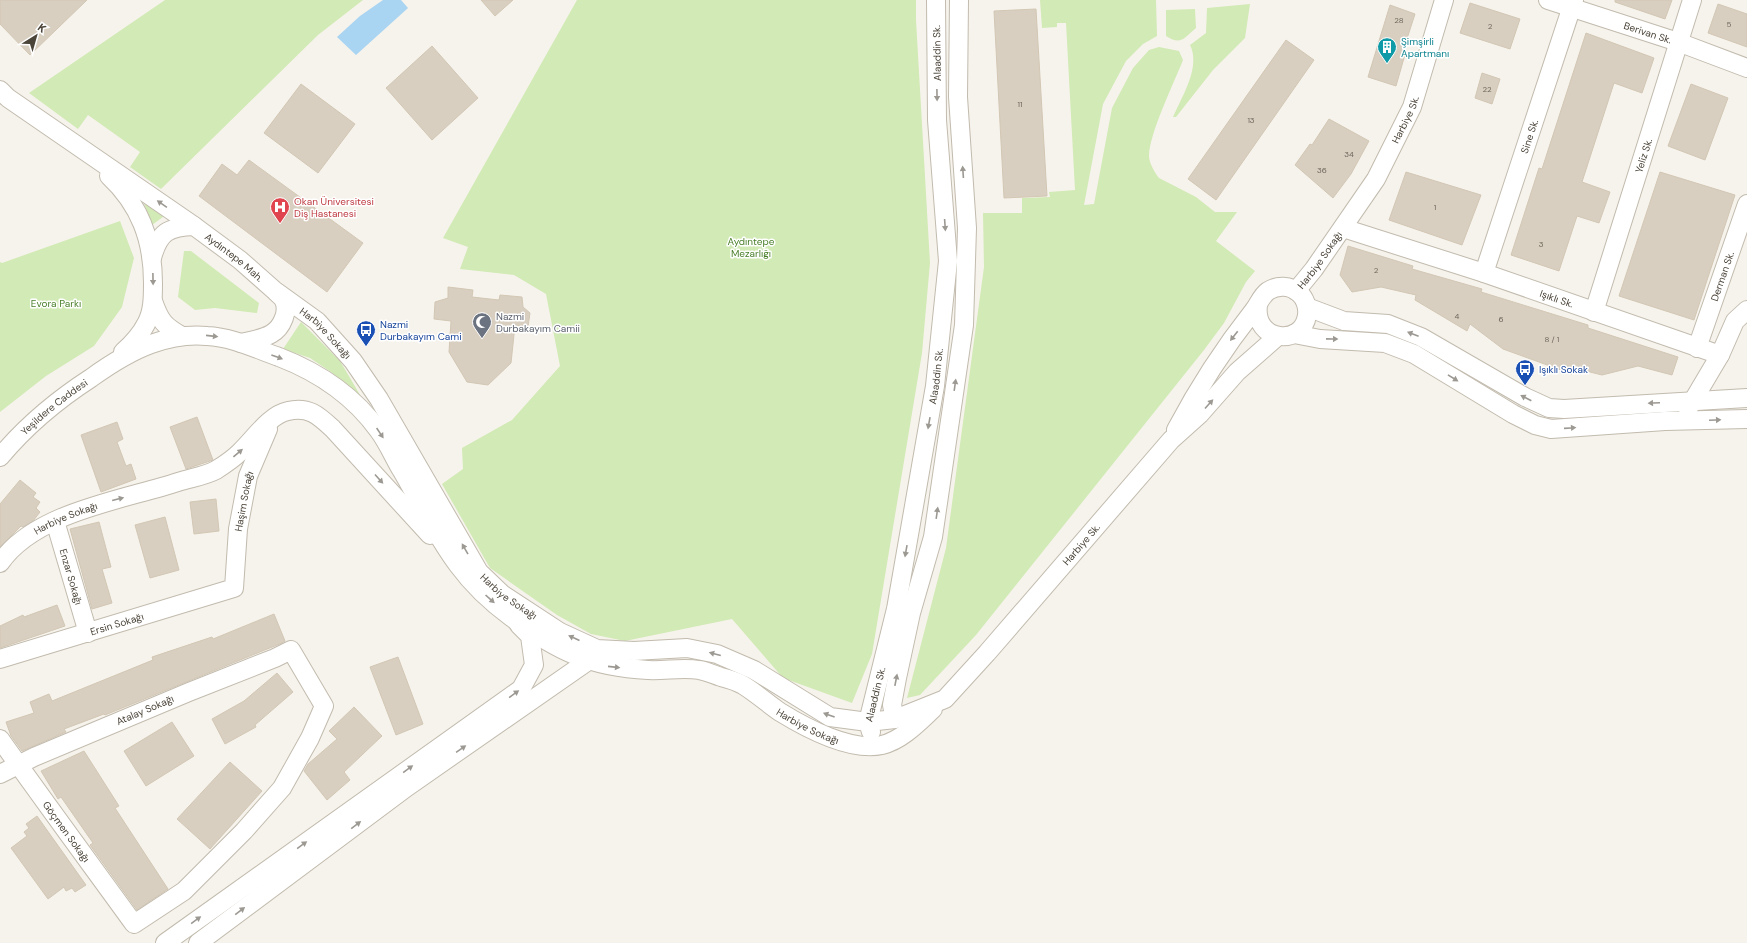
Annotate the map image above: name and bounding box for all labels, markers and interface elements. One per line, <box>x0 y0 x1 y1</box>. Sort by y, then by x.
house number: 28 <box>1394 15 1404 25</box>
north arrow <box>16 16 56 56</box>
street label: Berivan Sk. <box>1622 18 1674 46</box>
house number: 5 <box>1727 19 1732 29</box>
text: K <box>35 20 49 36</box>
house number: 2 <box>1488 21 1493 31</box>
street label: Alaaddin Sk. <box>930 25 944 81</box>
place label: Şimşirli Apartmanı <box>1401 35 1449 60</box>
building icon: Şimşirli Apartmanı <box>1376 36 1398 64</box>
house number: 22 <box>1482 84 1492 94</box>
one-way arrow <box>934 89 940 102</box>
street label: Harbiye Sk. <box>1388 94 1421 145</box>
house number: 11 <box>1018 99 1023 109</box>
house number: 13 <box>1247 115 1255 125</box>
street label: Sine Sk. <box>1517 117 1541 155</box>
street label: Yeliz Sk. <box>1632 137 1655 174</box>
house number: 34 <box>1344 149 1354 159</box>
house number: 36 <box>1317 165 1327 175</box>
one-way arrow <box>960 166 967 178</box>
place label: Okan Üniversitesi Diş Hastanesi <box>294 195 374 220</box>
hospital icon: Okan Üniversitesi Diş Hastanesi <box>269 196 291 224</box>
one-way arrow <box>157 200 167 208</box>
house number: 1 <box>1434 202 1436 212</box>
one-way arrow <box>942 219 949 231</box>
street label: Harbiye Sokağı <box>1294 229 1345 291</box>
street label: Aydıntepe Mah. <box>202 230 266 284</box>
park label: Aydıntepe Mezarlığı <box>728 235 775 260</box>
house number: 3 <box>1539 239 1544 249</box>
street label: Derman Sk. <box>1707 250 1737 303</box>
house number: 2 <box>1374 265 1379 275</box>
one-way arrow <box>150 273 156 286</box>
street label: Işıklı Sk. <box>1538 286 1575 310</box>
park label: Evora Parkı <box>31 297 81 310</box>
street label: Harbiye Sokağı <box>297 304 354 361</box>
place label: Nazmi Durbakayım Camii <box>496 310 580 335</box>
mosque icon: Nazmi Durbakayım Camii <box>471 311 493 339</box>
house number: 4 <box>1455 311 1460 321</box>
house number: 6 <box>1498 314 1504 324</box>
place label: Nazmi Durbakayım Cami <box>380 318 462 343</box>
bus stop icon: Nazmi Durbakayım Cami <box>355 319 377 347</box>
one-way arrow <box>1230 330 1238 341</box>
one-way arrow <box>1406 331 1418 337</box>
one-way arrow <box>206 333 218 339</box>
house number: 8 / 1 <box>1545 334 1559 344</box>
one-way arrow <box>1326 336 1339 342</box>
street label: Alaaddin Sk. <box>925 348 945 405</box>
one-way arrow <box>272 354 284 360</box>
bus stop icon: Işıklı Sokak <box>1514 358 1536 386</box>
place label: Işıklı Sokak <box>1539 363 1588 376</box>
one-way arrow <box>1448 374 1458 382</box>
street label: Yeşildere Caddesi <box>18 376 90 438</box>
one-way arrow <box>953 379 959 391</box>
one-way arrow <box>1520 394 1532 401</box>
one-way arrow <box>1205 398 1214 409</box>
one-way arrow <box>1648 399 1660 406</box>
one-way arrow <box>925 417 931 429</box>
one-way arrow <box>1709 417 1722 423</box>
one-way arrow <box>1564 424 1576 431</box>
one-way arrow <box>376 428 384 438</box>
one-way arrow <box>233 449 243 458</box>
street label: Haşim Sokağı <box>231 469 256 532</box>
one-way arrow <box>374 474 384 484</box>
one-way arrow <box>112 495 124 501</box>
street label: Harbiye Sokağı <box>31 499 99 537</box>
one-way arrow <box>934 507 940 520</box>
street label: Harbiye Sk. <box>1059 521 1103 568</box>
one-way arrow <box>462 543 469 555</box>
one-way arrow <box>903 545 909 557</box>
street label: Enzar Sokağı <box>57 547 86 606</box>
street label: Harbiye Sokağı <box>478 570 540 622</box>
one-way arrow <box>485 594 494 603</box>
street label: Ersin Sokağı <box>88 609 145 638</box>
one-way arrow <box>568 635 580 641</box>
one-way arrow <box>709 651 721 657</box>
one-way arrow <box>608 663 620 670</box>
street label: Alaaddin Sk. <box>862 666 888 723</box>
one-way arrow <box>894 674 900 687</box>
one-way arrow <box>508 690 519 698</box>
street label: Atalay Sokağı <box>114 692 176 728</box>
street label: Harbiye Sokağı <box>774 705 841 747</box>
one-way arrow <box>823 712 835 718</box>
one-way arrow <box>456 745 466 753</box>
one-way arrow <box>403 765 413 773</box>
street label: Göçmen Sokağı <box>40 798 93 864</box>
one-way arrow <box>350 821 361 829</box>
one-way arrow <box>297 841 307 849</box>
one-way arrow <box>235 907 246 915</box>
one-way arrow <box>191 916 202 924</box>

